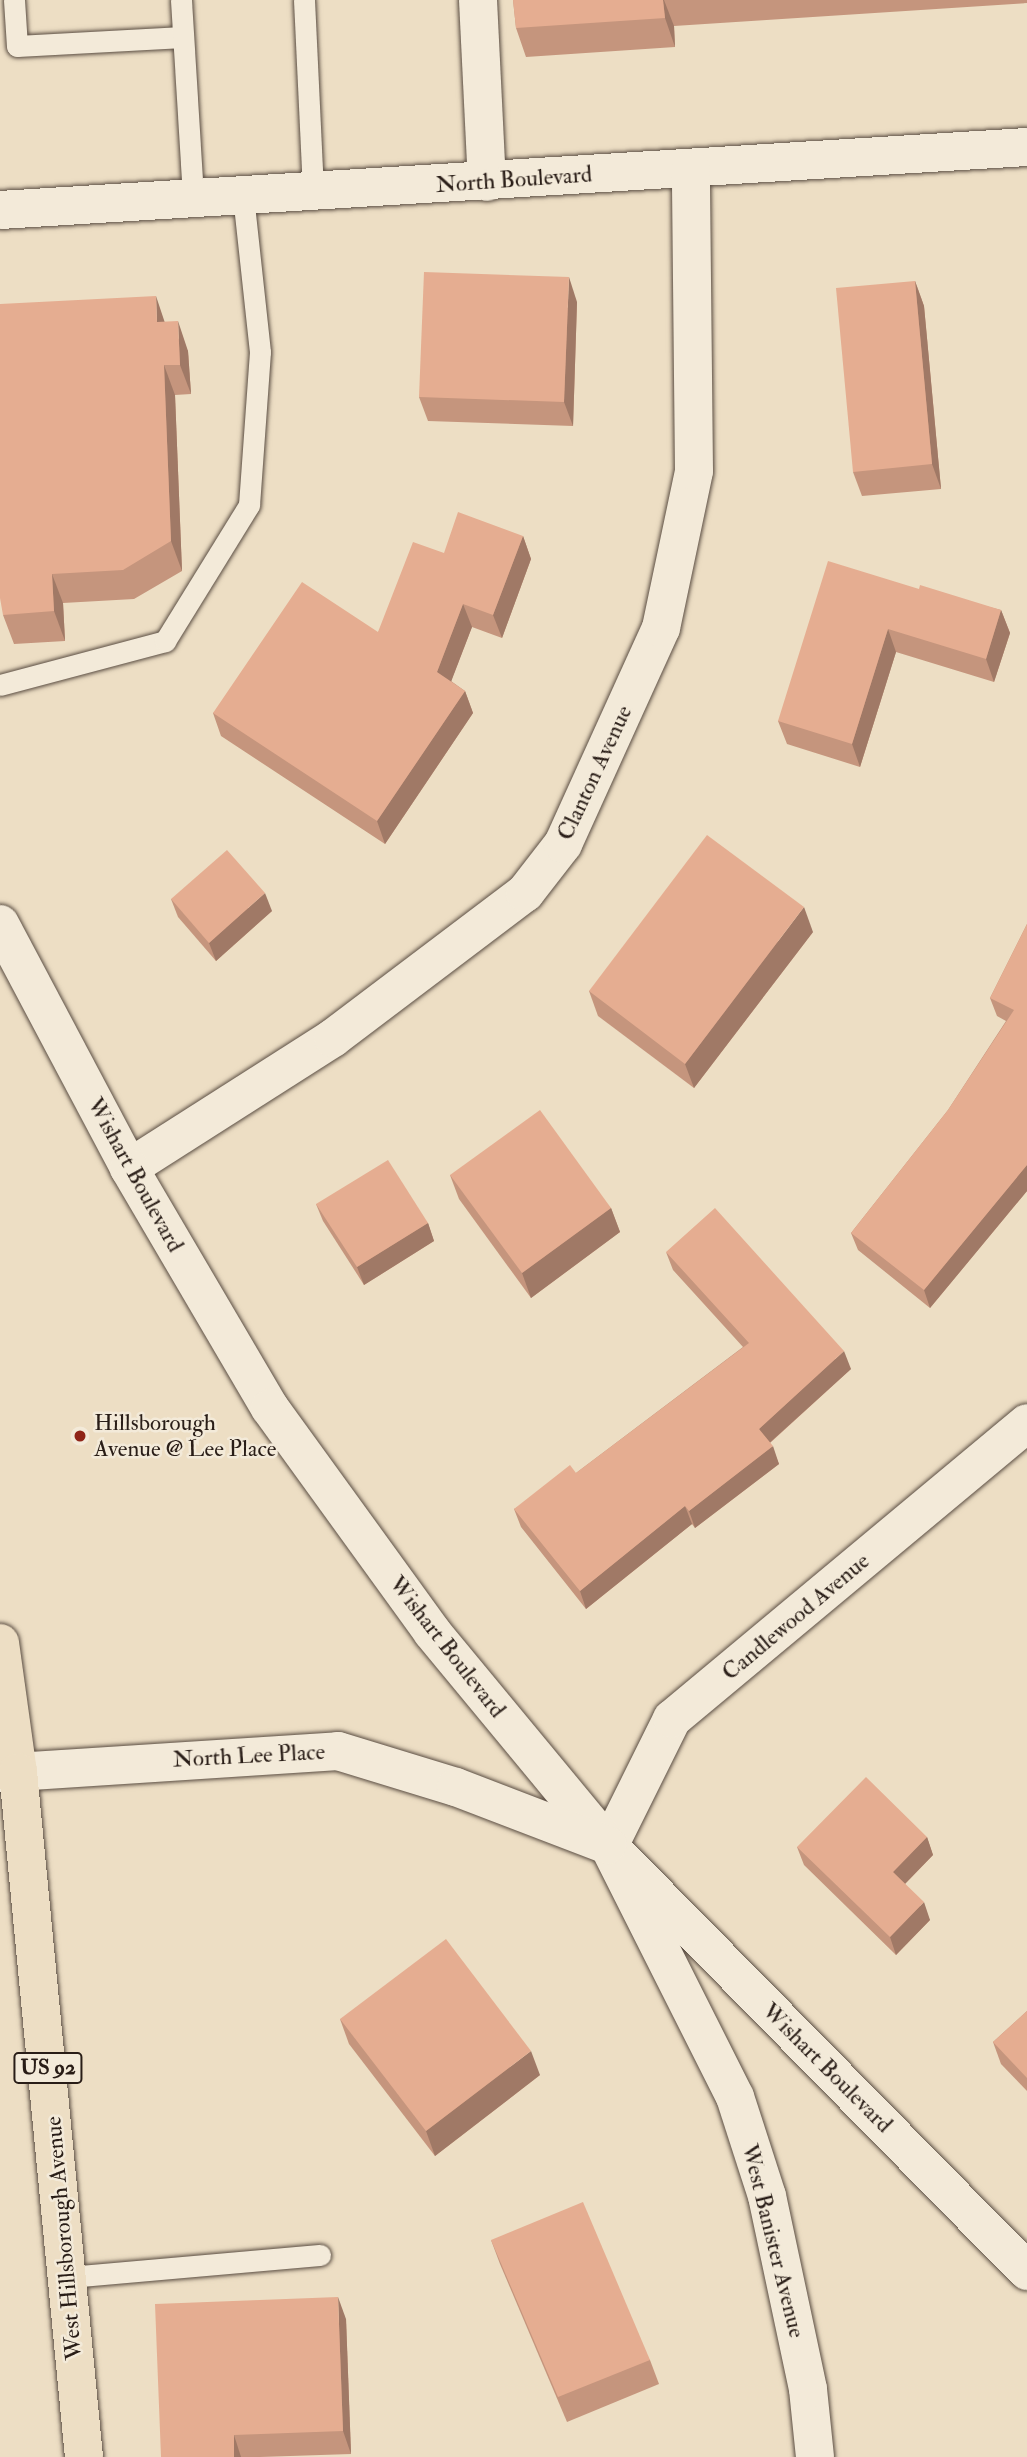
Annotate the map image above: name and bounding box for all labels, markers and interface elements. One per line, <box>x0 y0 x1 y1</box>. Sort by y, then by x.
street label: North Boulevard <box>435 161 593 199</box>
street label: Clanton Avenue <box>552 701 638 845</box>
street label: Wishart Boulevard <box>81 1093 189 1257</box>
place label: Hillsborough Avenue @ Lee Place <box>94 1409 276 1463</box>
marker: Hillsborough Avenue @ Lee Place <box>72 1428 88 1444</box>
street label: Candlewood Avenue <box>717 1547 875 1687</box>
street label: Wishart Boulevard <box>383 1571 511 1723</box>
street label: North Lee Place <box>172 1738 326 1774</box>
street label: Wishart Boulevard <box>756 1997 898 2139</box>
road number: US 92 <box>13 2050 83 2086</box>
street label: West Hillsborough Avenue <box>40 2115 88 2361</box>
street label: West Banister Avenue <box>736 2141 810 2341</box>

